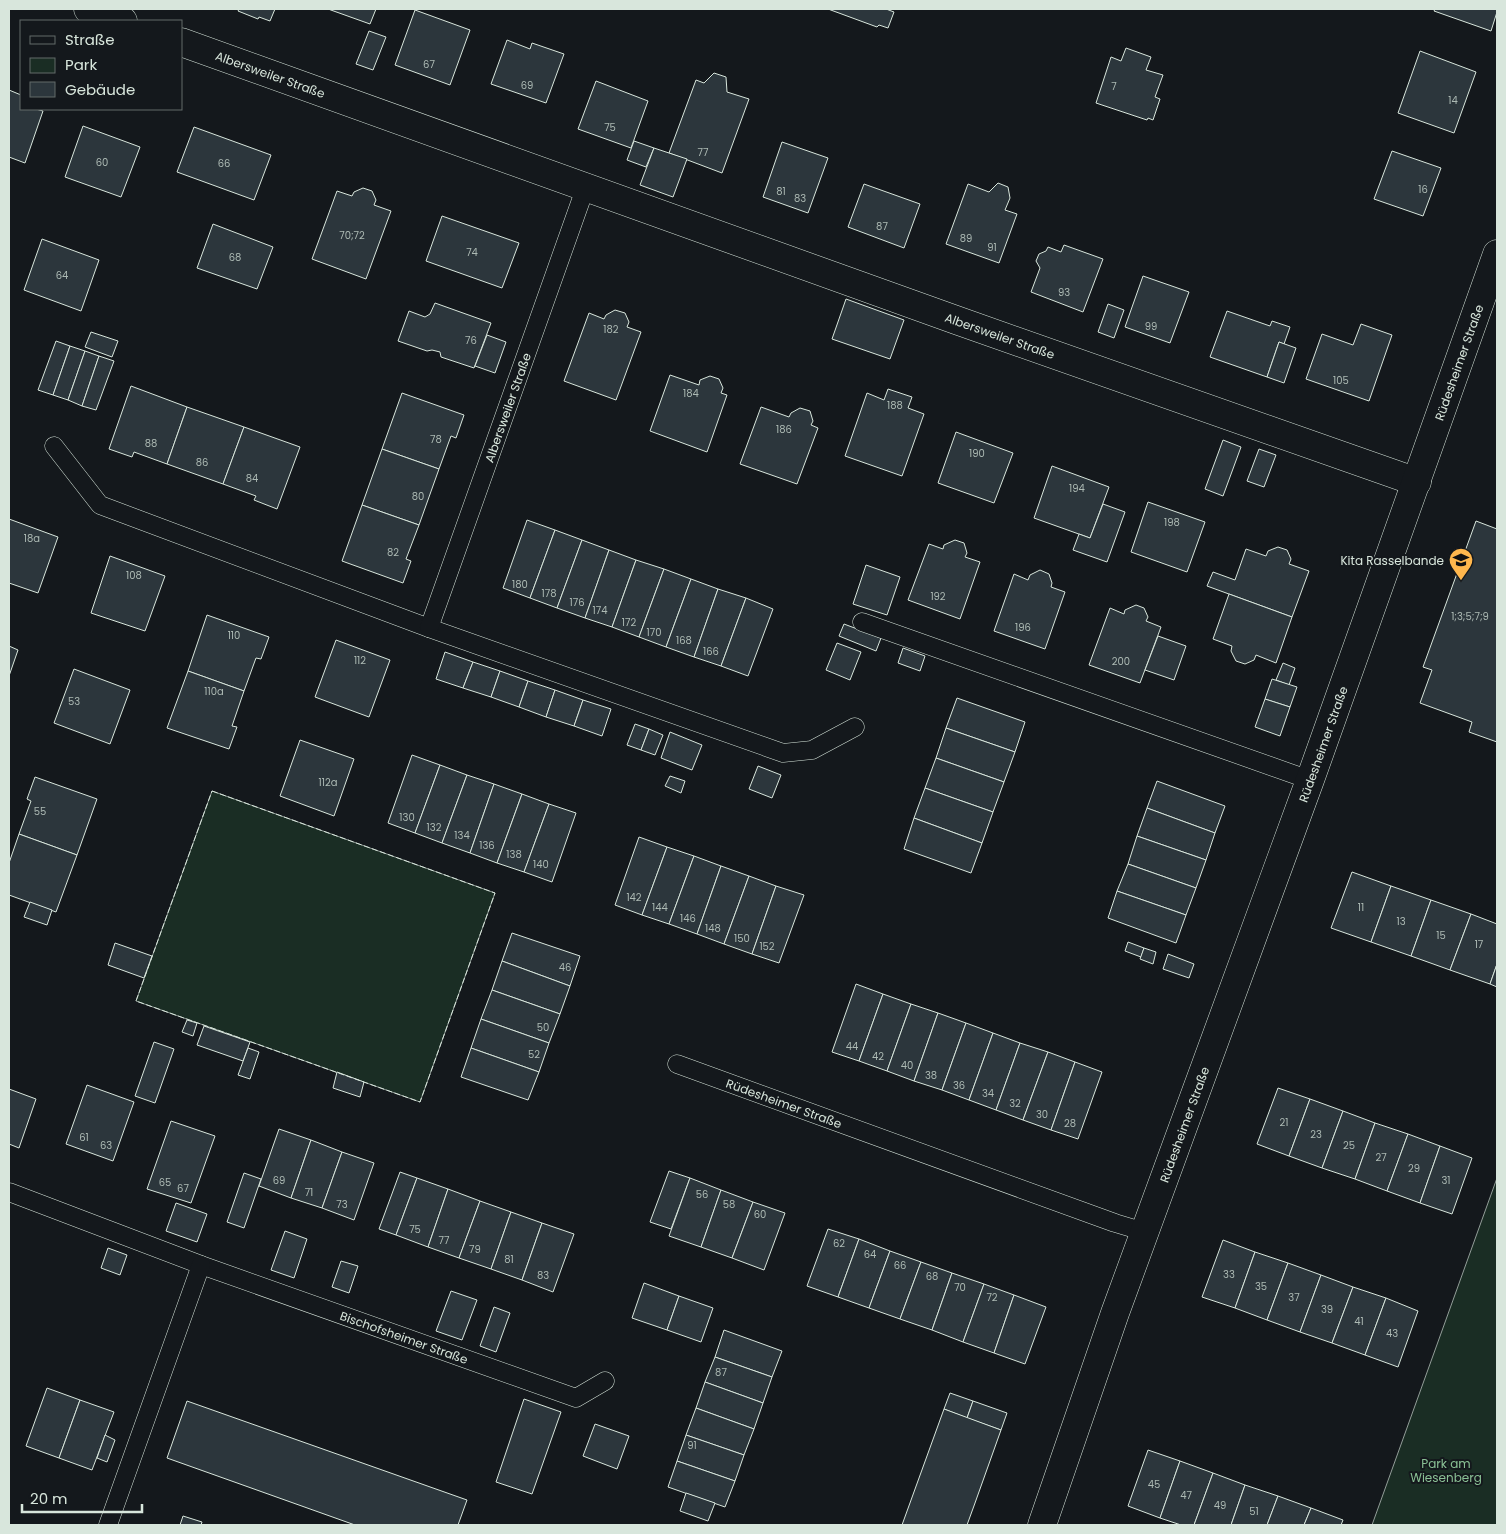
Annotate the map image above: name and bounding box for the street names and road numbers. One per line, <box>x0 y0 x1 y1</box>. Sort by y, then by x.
street label: Albersweiler Straße <box>213 47 328 102</box>
street label: Rüdesheimer Straße <box>1430 302 1487 423</box>
street label: Albersweiler Straße <box>943 308 1057 363</box>
street label: Albersweiler Straße <box>480 350 535 465</box>
street label: Rüdesheimer Straße <box>1294 684 1351 804</box>
street label: Rüdesheimer Straße <box>1155 1064 1213 1185</box>
street label: Rüdesheimer Straße <box>724 1074 844 1132</box>
street label: Bischofsheimer Straße <box>338 1307 471 1368</box>

